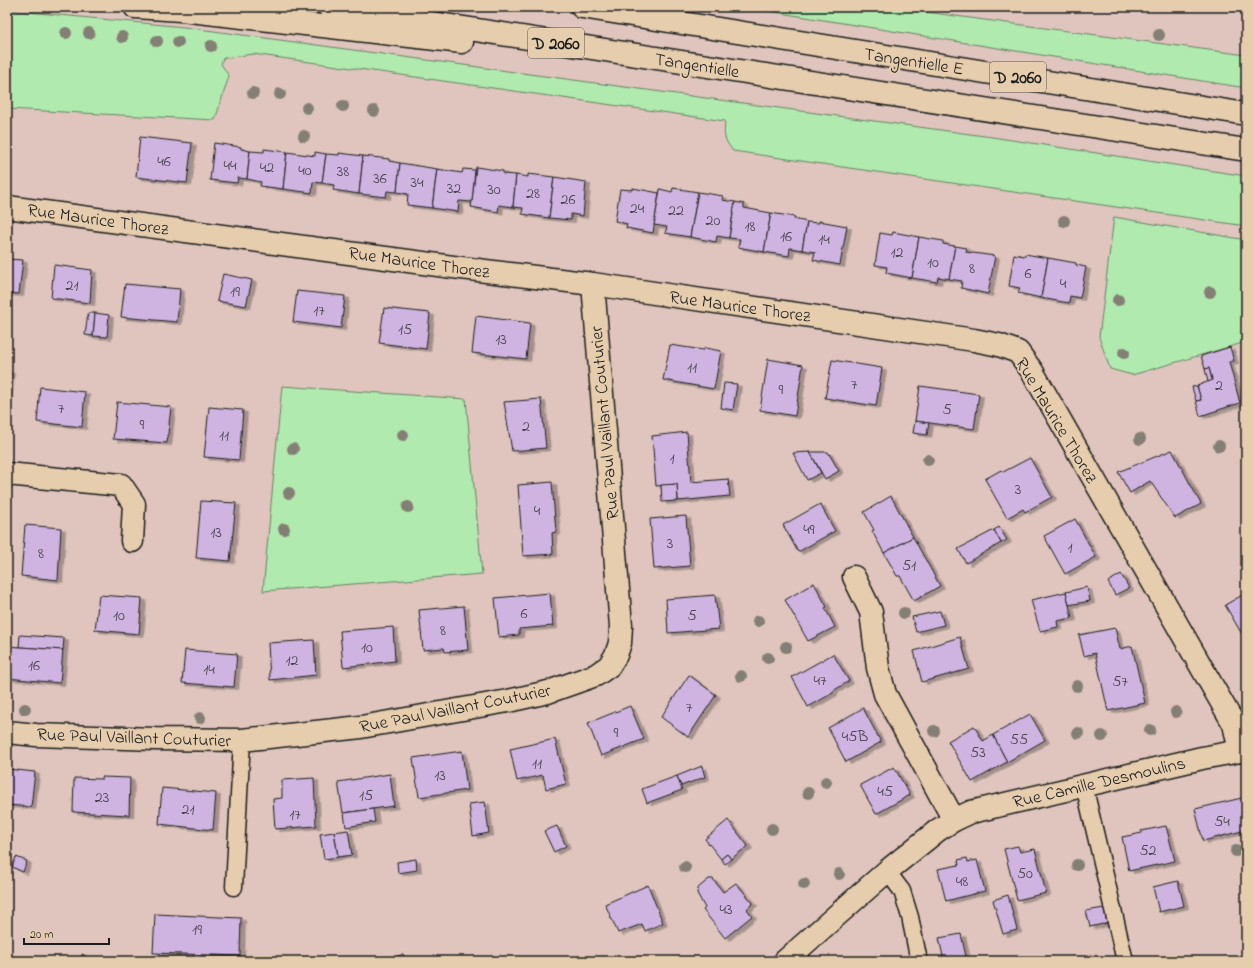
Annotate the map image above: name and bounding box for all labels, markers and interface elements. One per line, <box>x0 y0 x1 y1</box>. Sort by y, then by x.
road number: D 2060 <box>528 28 584 58</box>
street label: Tangentielle E <box>862 42 966 85</box>
street label: Tangentielle <box>652 47 742 88</box>
road number: D 2060 <box>990 62 1046 92</box>
house number: 46 <box>157 150 171 174</box>
house number: 44 <box>223 154 237 178</box>
house number: 42 <box>260 156 274 180</box>
house number: 40 <box>298 159 312 183</box>
house number: 38 <box>337 160 349 184</box>
house number: 36 <box>373 167 387 191</box>
house number: 34 <box>410 171 424 195</box>
house number: 32 <box>447 177 461 201</box>
house number: 30 <box>487 178 501 202</box>
house number: 28 <box>526 182 540 206</box>
house number: 26 <box>561 188 576 212</box>
house number: 24 <box>630 197 645 221</box>
street label: Rue Maurice Thorez <box>25 198 171 244</box>
house number: 22 <box>668 199 684 223</box>
house number: 20 <box>706 209 721 233</box>
house number: 18 <box>744 215 756 239</box>
house number: 16 <box>780 225 792 249</box>
house number: 14 <box>818 228 830 252</box>
street label: Rue Maurice Thorez <box>346 241 492 287</box>
house number: 12 <box>890 241 904 265</box>
house number: 10 <box>927 251 939 275</box>
house number: 8 <box>969 257 975 281</box>
house number: 6 <box>1024 262 1032 286</box>
house number: 4 <box>1060 272 1067 296</box>
house number: 21 <box>65 274 79 298</box>
house number: 19 <box>230 280 240 304</box>
street label: Rue Maurice Thorez <box>667 285 813 331</box>
house number: 17 <box>313 299 325 323</box>
house number: 15 <box>398 318 412 342</box>
street label: Rue Paul Vaillant Couturier <box>585 324 627 521</box>
house number: 13 <box>495 328 507 352</box>
street label: Rue Maurice Thorez <box>1007 353 1103 489</box>
house number: 11 <box>687 356 697 380</box>
house number: 7 <box>851 373 858 397</box>
house number: 2 <box>1215 374 1223 398</box>
house number: 9 <box>779 378 784 402</box>
house number: 7 <box>58 397 65 421</box>
house number: 5 <box>942 398 952 422</box>
house number: 9 <box>140 413 145 437</box>
house number: 2 <box>522 415 530 439</box>
house number: 11 <box>219 424 229 448</box>
house number: 1 <box>669 447 675 471</box>
house number: 3 <box>1015 478 1021 502</box>
house number: 4 <box>534 499 541 523</box>
house number: 49 <box>803 518 815 542</box>
house number: 13 <box>210 521 222 545</box>
house number: 3 <box>667 532 673 556</box>
house number: 1 <box>1067 536 1073 560</box>
house number: 8 <box>38 542 44 566</box>
house number: 51 <box>902 554 916 578</box>
house number: 6 <box>520 602 528 626</box>
house number: 10 <box>113 604 125 628</box>
house number: 5 <box>687 604 697 628</box>
house number: 8 <box>440 619 446 643</box>
house number: 10 <box>361 636 373 660</box>
house number: 12 <box>285 649 299 673</box>
house number: 16 <box>28 654 40 678</box>
house number: 14 <box>203 658 215 682</box>
house number: 47 <box>813 669 827 693</box>
house number: 57 <box>1112 670 1128 694</box>
street label: Rue Paul Vaillant Couturier <box>357 679 554 741</box>
house number: 7 <box>686 696 693 720</box>
house number: 9 <box>614 721 619 745</box>
street label: Rue Paul Vaillant Couturier <box>36 723 232 755</box>
house number: 45B <box>842 725 868 749</box>
house number: 55 <box>1010 728 1028 752</box>
house number: 53 <box>970 741 986 765</box>
street label: Rue Camille Desmoulins <box>1011 751 1188 816</box>
house number: 11 <box>532 752 542 776</box>
house number: 13 <box>434 764 446 788</box>
house number: 45 <box>877 780 893 804</box>
house number: 15 <box>359 784 373 808</box>
house number: 23 <box>95 786 109 810</box>
house number: 21 <box>181 798 195 822</box>
house number: 17 <box>289 803 301 827</box>
house number: 54 <box>1214 810 1230 834</box>
house number: 52 <box>1139 839 1157 863</box>
house number: 50 <box>1017 862 1033 886</box>
house number: 48 <box>956 870 968 894</box>
house number: 43 <box>719 898 733 922</box>
house number: 19 <box>192 918 202 942</box>
scale bar <box>24 920 109 946</box>
text: 20 m <box>30 926 53 944</box>

